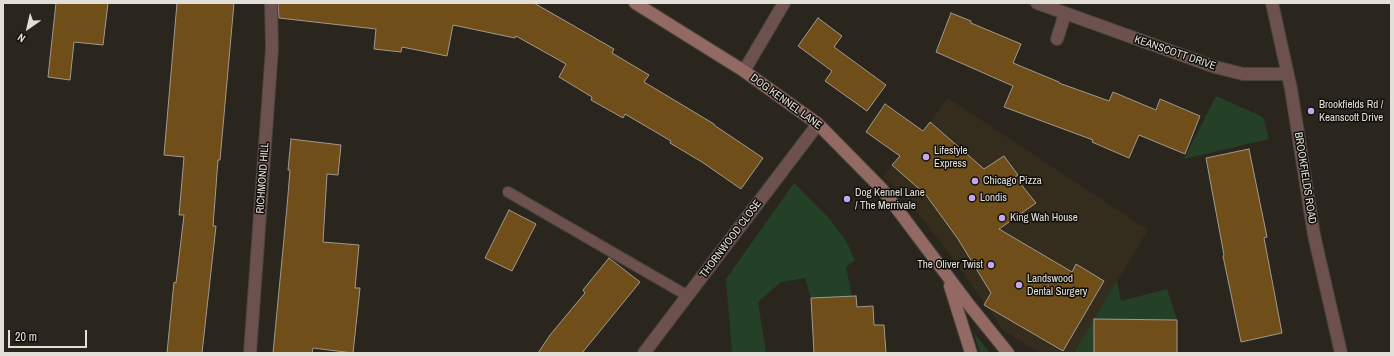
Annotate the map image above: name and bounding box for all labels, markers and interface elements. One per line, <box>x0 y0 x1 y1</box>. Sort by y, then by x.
north arrow <box>8 8 48 48</box>
text: N <box>15 30 28 46</box>
street label: KEANSCOTT DRIVE <box>1133 33 1217 73</box>
street label: DOG KENNEL LANE <box>748 72 824 132</box>
place label: Brookfields Rd / Keanscott Drive <box>1319 98 1383 124</box>
marker: Brookfields Rd / Keanscott Drive <box>1306 106 1316 116</box>
street label: BROOKFIELDS ROAD <box>1291 131 1319 225</box>
street label: RICHMOND HILL <box>254 142 272 214</box>
place label: Lifestyle Express <box>934 144 968 170</box>
marker: Lifestyle Express <box>921 152 931 162</box>
place label: Chicago Pizza <box>983 174 1042 188</box>
marker: Chicago Pizza <box>970 176 980 186</box>
place label: Dog Kennel Lane / The Merrivale <box>855 186 925 212</box>
place label: Londis <box>980 191 1007 205</box>
marker: Londis <box>967 193 977 203</box>
marker: Dog Kennel Lane / The Merrivale <box>842 194 852 204</box>
street label: THORNWOOD CLOSE <box>697 197 765 281</box>
place label: King Wah House <box>1010 211 1078 225</box>
marker: King Wah House <box>997 213 1007 223</box>
place label: The Oliver Twist <box>917 258 983 272</box>
marker: The Oliver Twist <box>986 260 996 270</box>
place label: Landswood Dental Surgery <box>1027 272 1087 298</box>
marker: Landswood Dental Surgery <box>1014 280 1024 290</box>
scale bar <box>10 322 89 348</box>
text: 20 m <box>15 329 37 345</box>

